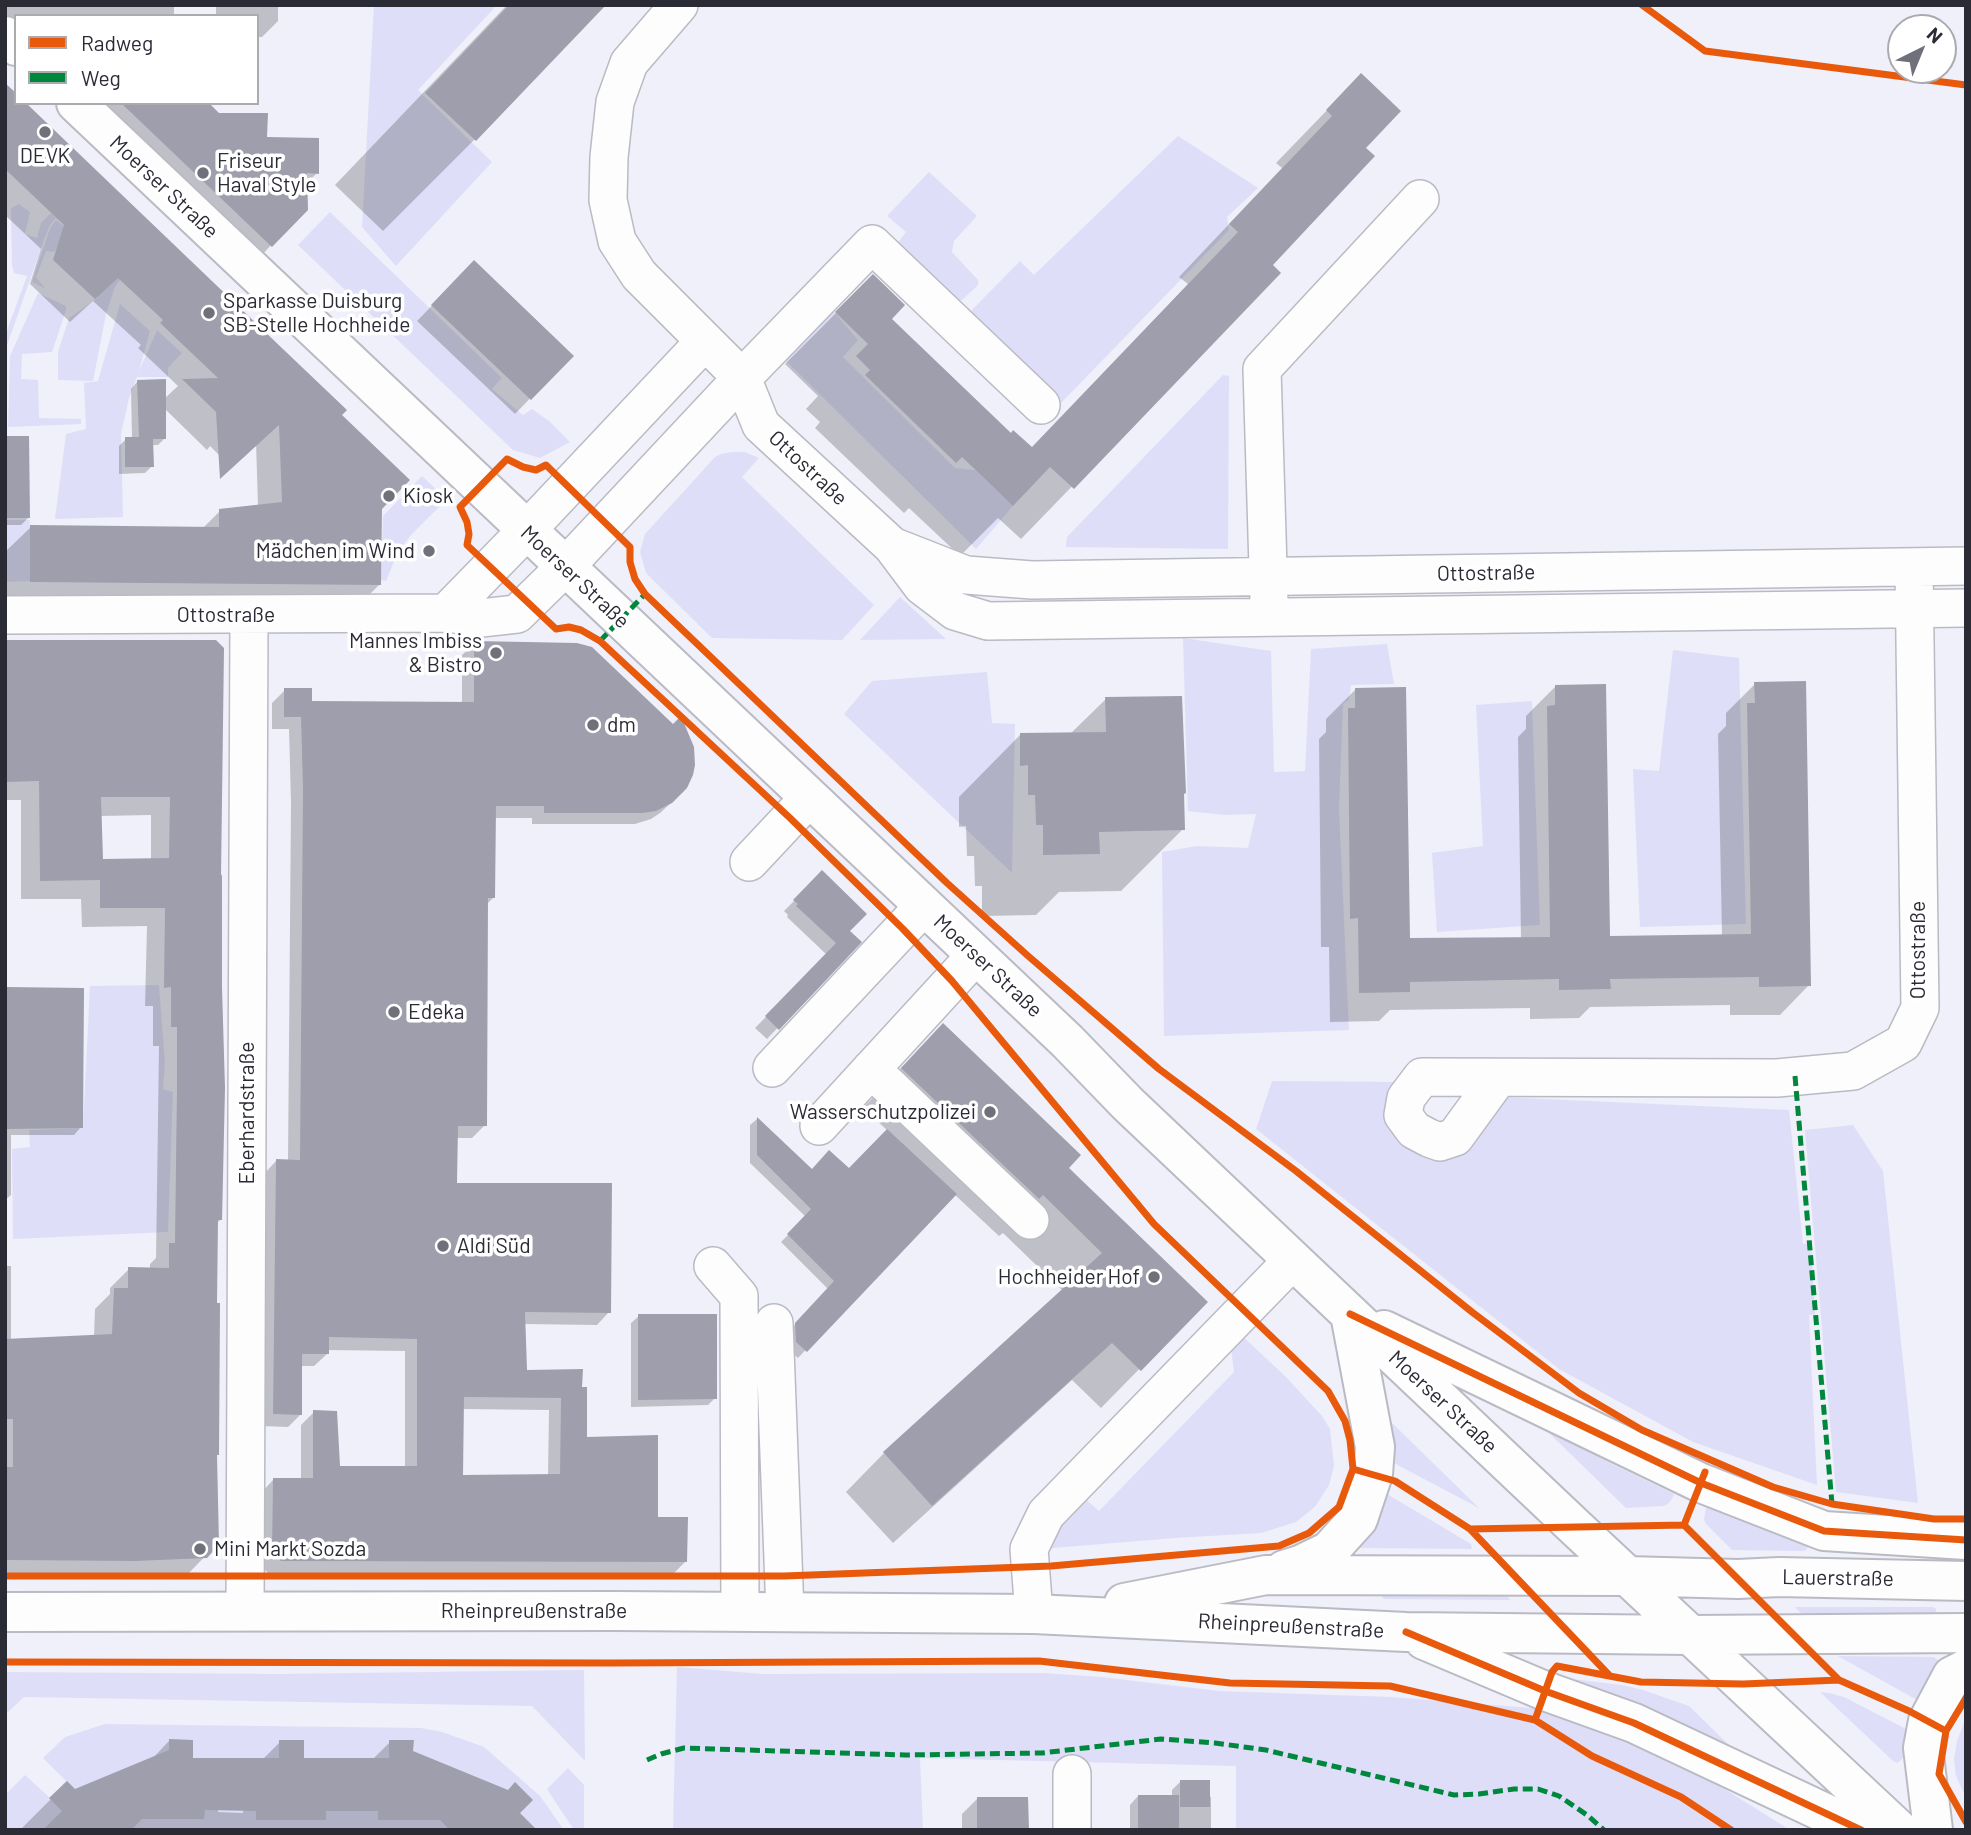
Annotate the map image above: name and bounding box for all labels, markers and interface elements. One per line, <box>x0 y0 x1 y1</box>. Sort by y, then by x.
legend <box>14 14 259 105</box>
north arrow <box>1887 14 1957 84</box>
text: N <box>1923 22 1948 47</box>
text: Radweg <box>81 30 153 55</box>
text: Weg <box>81 65 121 90</box>
marker: DEVK <box>37 124 53 140</box>
street label: Moerser Straße <box>104 130 224 244</box>
place label: DEVK <box>20 143 70 169</box>
place label: Friseur Haval Style <box>217 148 316 198</box>
marker: Friseur Haval Style <box>195 165 211 181</box>
place label: Sparkasse Duisburg SB-Stelle Hochheide <box>223 288 410 338</box>
marker: Sparkasse Duisburg SB-Stelle Hochheide <box>201 305 217 321</box>
street label: Ottostraße <box>763 425 853 511</box>
place label: Kiosk <box>403 483 453 509</box>
marker: Kiosk <box>381 488 397 504</box>
street label: Moerser Straße <box>515 520 635 634</box>
place label: Mädchen im Wind <box>256 538 415 564</box>
marker: Mädchen im Wind <box>421 543 437 559</box>
street label: Ottostraße <box>1437 560 1535 586</box>
street label: Ottostraße <box>177 602 275 628</box>
place label: Mannes Imbiss & Bistro <box>349 628 482 678</box>
marker: Mannes Imbiss & Bistro <box>488 645 504 661</box>
place label: dm <box>607 712 636 738</box>
marker: dm <box>585 717 601 733</box>
street label: Ottostraße <box>1905 901 1931 999</box>
street label: Moerser Straße <box>928 909 1048 1023</box>
place label: Edeka <box>408 999 464 1025</box>
marker: Edeka <box>386 1004 402 1020</box>
street label: Eberhardstraße <box>234 1042 260 1184</box>
place label: Wasserschutzpolizei <box>790 1099 976 1125</box>
marker: Wasserschutzpolizei <box>982 1104 998 1120</box>
place label: Aldi Süd <box>457 1233 531 1259</box>
marker: Aldi Süd <box>435 1238 451 1254</box>
place label: Hochheider Hof <box>998 1264 1140 1290</box>
marker: Hochheider Hof <box>1146 1269 1162 1285</box>
street label: Moerser Straße <box>1383 1345 1503 1459</box>
place label: Mini Markt Sozda <box>214 1536 366 1562</box>
marker: Mini Markt Sozda <box>192 1541 208 1557</box>
street label: Lauerstraße <box>1782 1564 1894 1592</box>
street label: Rheinpreußenstraße <box>441 1598 627 1624</box>
street label: Rheinpreußenstraße <box>1197 1609 1385 1643</box>

